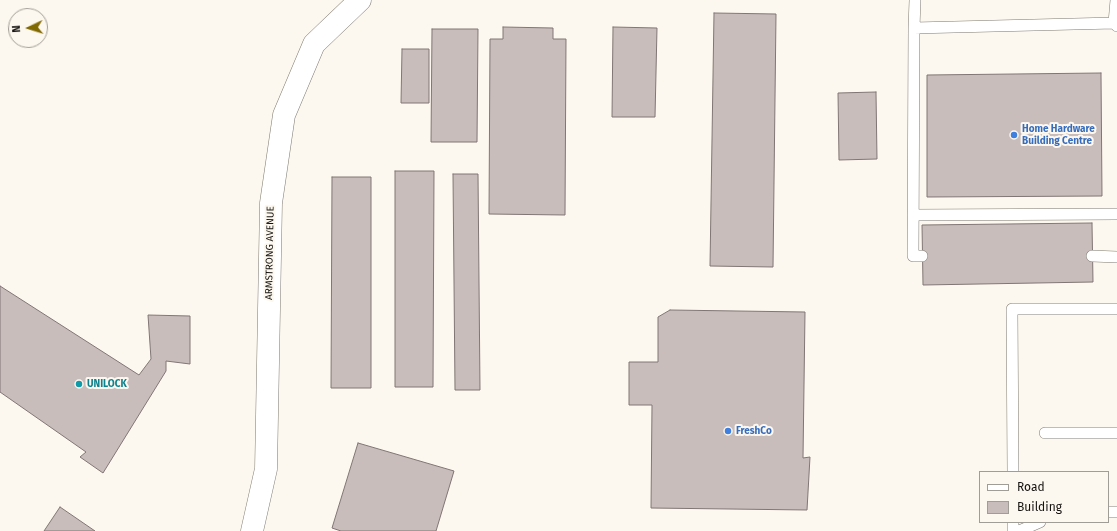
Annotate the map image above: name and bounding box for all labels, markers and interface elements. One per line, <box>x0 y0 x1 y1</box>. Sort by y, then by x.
north arrow <box>8 8 48 48</box>
text: N <box>10 25 23 33</box>
place label: Home Hardware Building Centre <box>1022 123 1095 146</box>
marker: Home Hardware Building Centre <box>1009 130 1019 140</box>
street label: ARMSTRONG AVENUE <box>263 206 277 300</box>
place label: UNILOCK <box>87 378 127 390</box>
marker: UNILOCK <box>74 379 84 389</box>
place label: FreshCo <box>736 425 772 437</box>
marker: FreshCo <box>723 426 733 436</box>
legend <box>979 471 1109 523</box>
text: Road <box>1017 480 1045 494</box>
text: Building <box>1017 500 1062 514</box>

